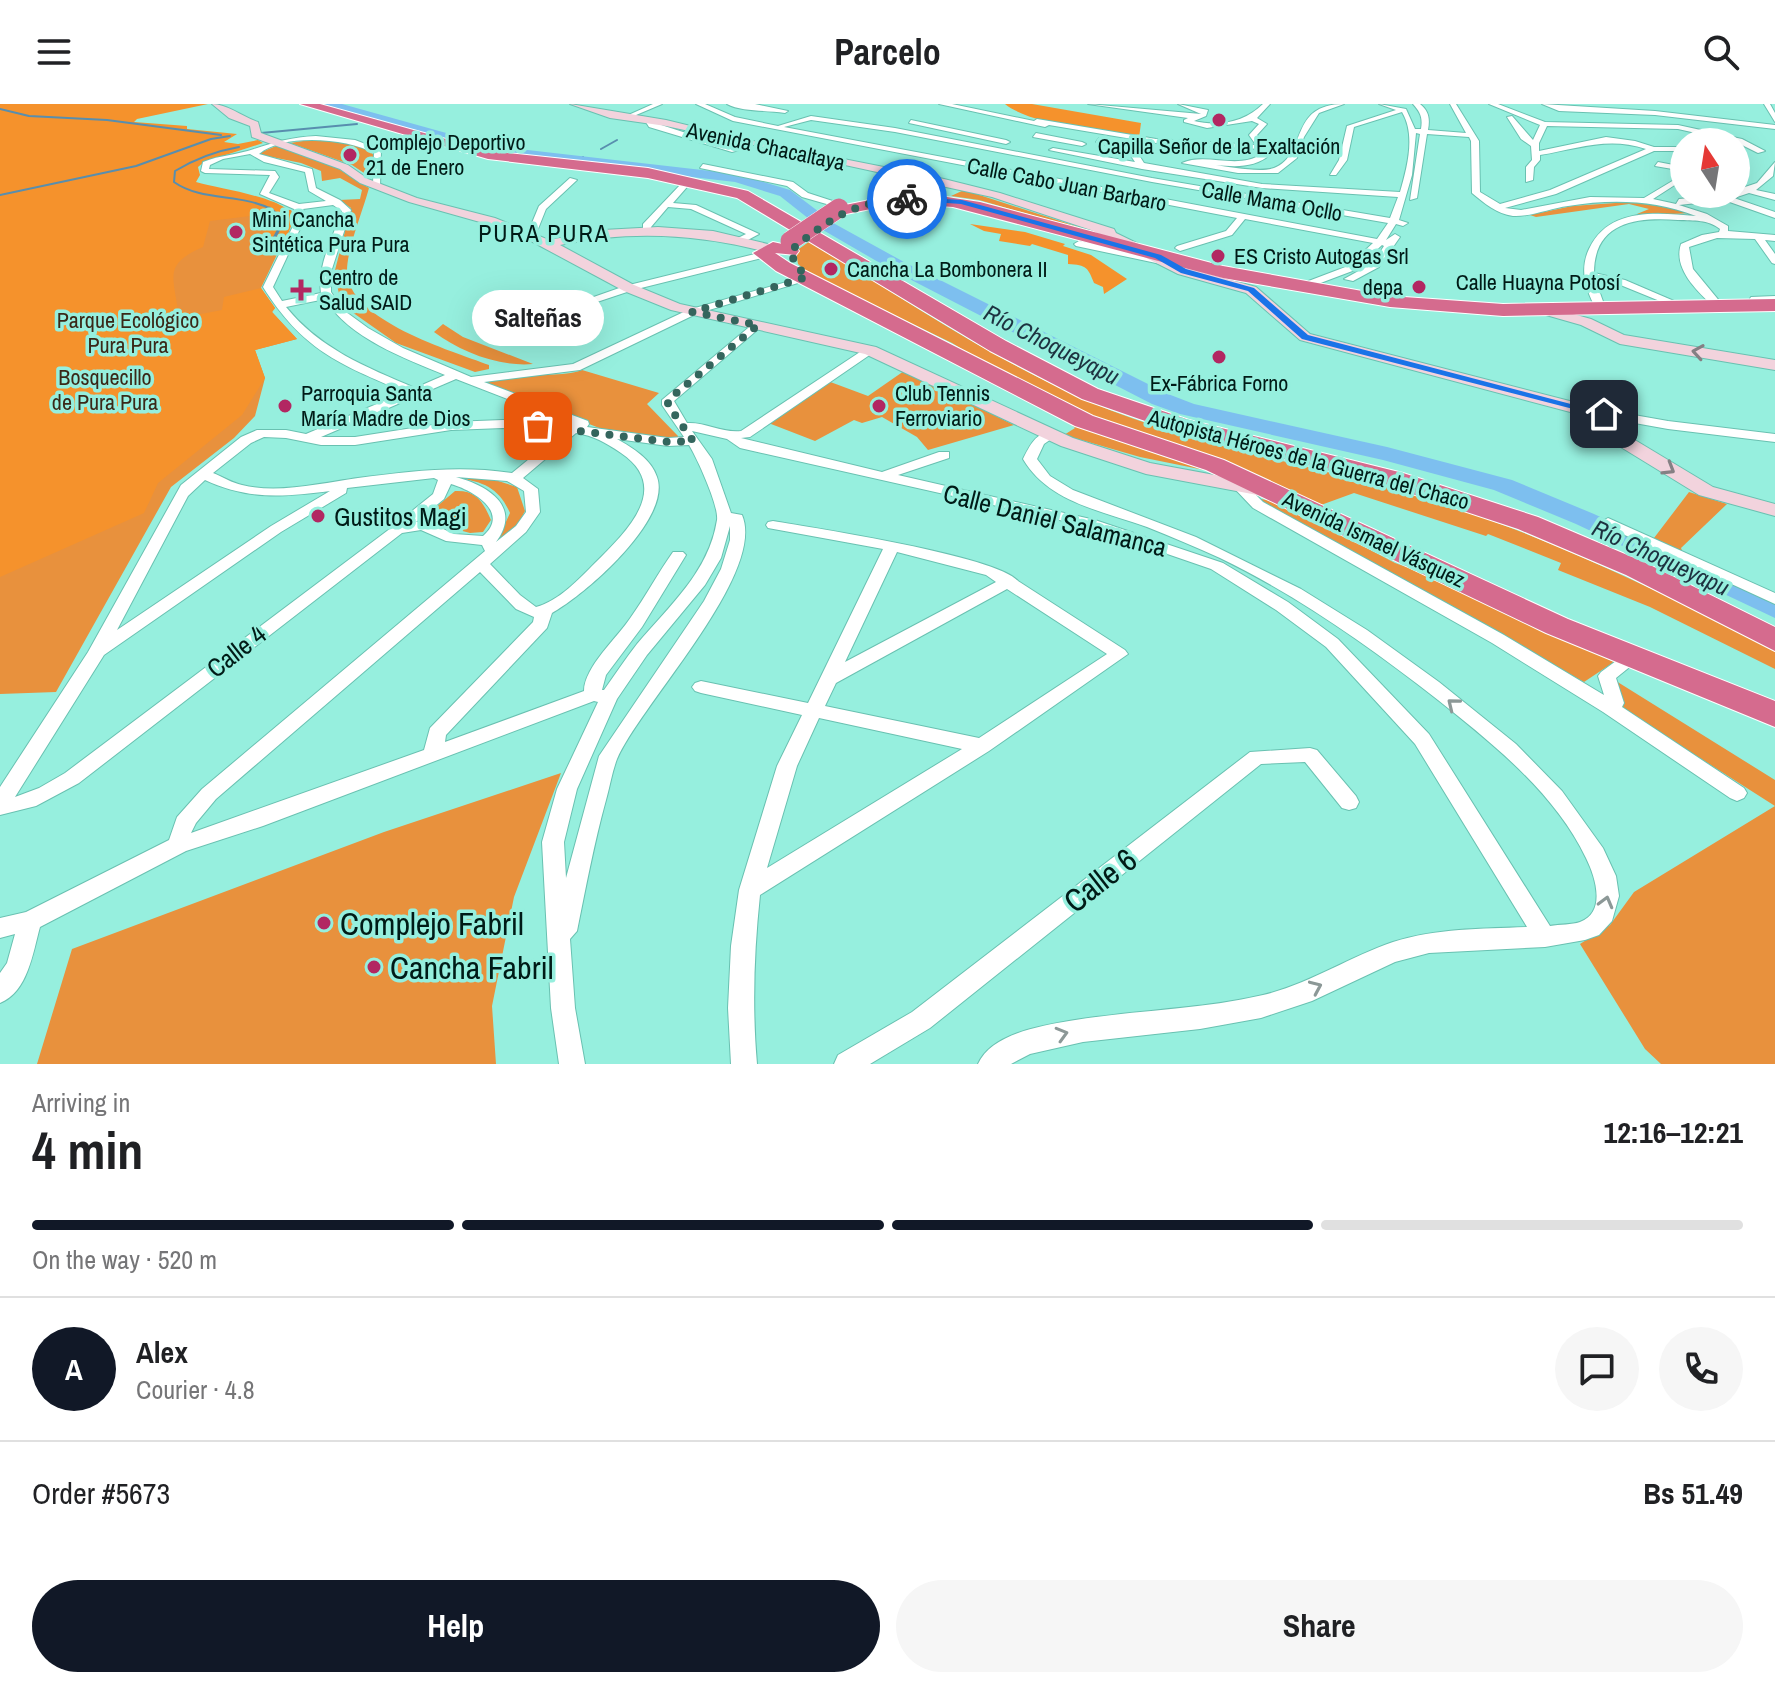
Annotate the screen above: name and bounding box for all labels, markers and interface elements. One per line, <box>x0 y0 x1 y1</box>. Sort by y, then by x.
text: Parcelo <box>834 28 941 76</box>
icon: menu <box>32 30 76 74</box>
icon: search <box>1699 30 1743 74</box>
marker: Capilla Señor de la Exaltación <box>1210 111 1228 129</box>
street label: Avenida Chacaltaya <box>683 114 848 177</box>
place label: Complejo Deportivo 21 de Enero <box>366 127 525 182</box>
north arrow <box>1670 128 1750 208</box>
map controls <box>1670 128 1750 208</box>
place label: Capilla Señor de la Exaltación <box>1098 131 1340 161</box>
marker: Complejo Deportivo 21 de Enero <box>341 146 359 164</box>
street label: Calle Cabo Juan Barbaro <box>965 150 1169 218</box>
courier <box>867 159 947 239</box>
street label: Calle Mama Ocllo <box>1199 174 1345 228</box>
icon: bike <box>885 177 929 221</box>
place label: Mini Cancha Sintética Pura Pura <box>252 204 409 259</box>
district label: PURA PURA <box>478 217 610 249</box>
marker: Mini Cancha Sintética Pura Pura <box>227 223 245 241</box>
place label: ES Cristo Autogas Srl <box>1234 241 1408 271</box>
marker: ES Cristo Autogas Srl <box>1209 247 1227 265</box>
place label: Cancha La Bombonera II <box>847 254 1048 284</box>
marker: Cancha La Bombonera II <box>822 260 840 278</box>
place label: Centro de Salud SAID <box>319 262 412 317</box>
street label: Calle Huayna Potosí <box>1456 267 1621 297</box>
place label: depa <box>1363 272 1403 302</box>
marker: depa <box>1410 278 1428 296</box>
marker: Centro de Salud SAID <box>290 279 312 301</box>
callout: Salteñas <box>472 290 604 346</box>
water label: Río Choqueyapu <box>979 296 1125 392</box>
text: Salteñas <box>494 300 582 335</box>
park label: Parque Ecológico Pura Pura <box>57 305 199 360</box>
one-way arrow <box>1691 344 1705 361</box>
marker: Ex-Fábrica Forno <box>1210 348 1228 366</box>
park label: Bosquecillo de Pura Pura <box>52 362 158 417</box>
place label: Ex-Fábrica Forno <box>1150 368 1288 398</box>
place label: Parroquia Santa María Madre de Dios <box>301 378 470 433</box>
place label: Club Tennis Ferroviario <box>895 378 990 433</box>
pin <box>1570 380 1638 448</box>
pin <box>504 392 572 460</box>
icon: home <box>1582 392 1626 436</box>
marker: Parroquia Santa María Madre de Dios <box>276 397 294 415</box>
marker: Club Tennis Ferroviario <box>870 397 888 415</box>
street label: Autopista Héroes de la Guerra del Chaco <box>1144 401 1473 516</box>
icon: bag <box>516 404 560 448</box>
one-way arrow <box>1660 459 1675 474</box>
street label: Calle Daniel Salamanca <box>940 475 1170 565</box>
street label: Avenida Ismael Vásquez <box>1277 483 1470 594</box>
place label: Gustitos Magi <box>334 499 467 534</box>
marker: Gustitos Magi <box>309 507 327 525</box>
water label: Río Choqueyapu <box>1587 511 1735 603</box>
street label: Calle 4 <box>199 617 273 685</box>
one-way arrow <box>1448 699 1463 714</box>
street label: Calle 6 <box>1055 838 1145 922</box>
one-way arrow <box>1596 896 1613 910</box>
place label: Complejo Fabril <box>340 902 524 945</box>
marker: Complejo Fabril <box>315 914 333 932</box>
place label: Cancha Fabril <box>390 946 554 989</box>
marker: Cancha Fabril <box>365 958 383 976</box>
one-way arrow <box>1307 980 1322 996</box>
one-way arrow <box>1054 1027 1068 1043</box>
text: Arriving in <box>32 1085 130 1120</box>
text: 12:16–12:21 <box>1604 1112 1743 1152</box>
text: 4 min <box>32 1115 143 1185</box>
text: On the way · 520 m <box>32 1242 217 1277</box>
button: chat <box>1555 1327 1639 1411</box>
button: phone <box>1659 1327 1743 1411</box>
text: Alex <box>136 1332 188 1372</box>
text: A <box>65 1349 83 1389</box>
text: Courier · 4.8 <box>136 1372 255 1407</box>
text: Order #5673 <box>32 1473 170 1513</box>
text: Bs 51.49 <box>1643 1473 1743 1513</box>
button: Help <box>32 1580 880 1672</box>
button: Share <box>896 1580 1743 1672</box>

